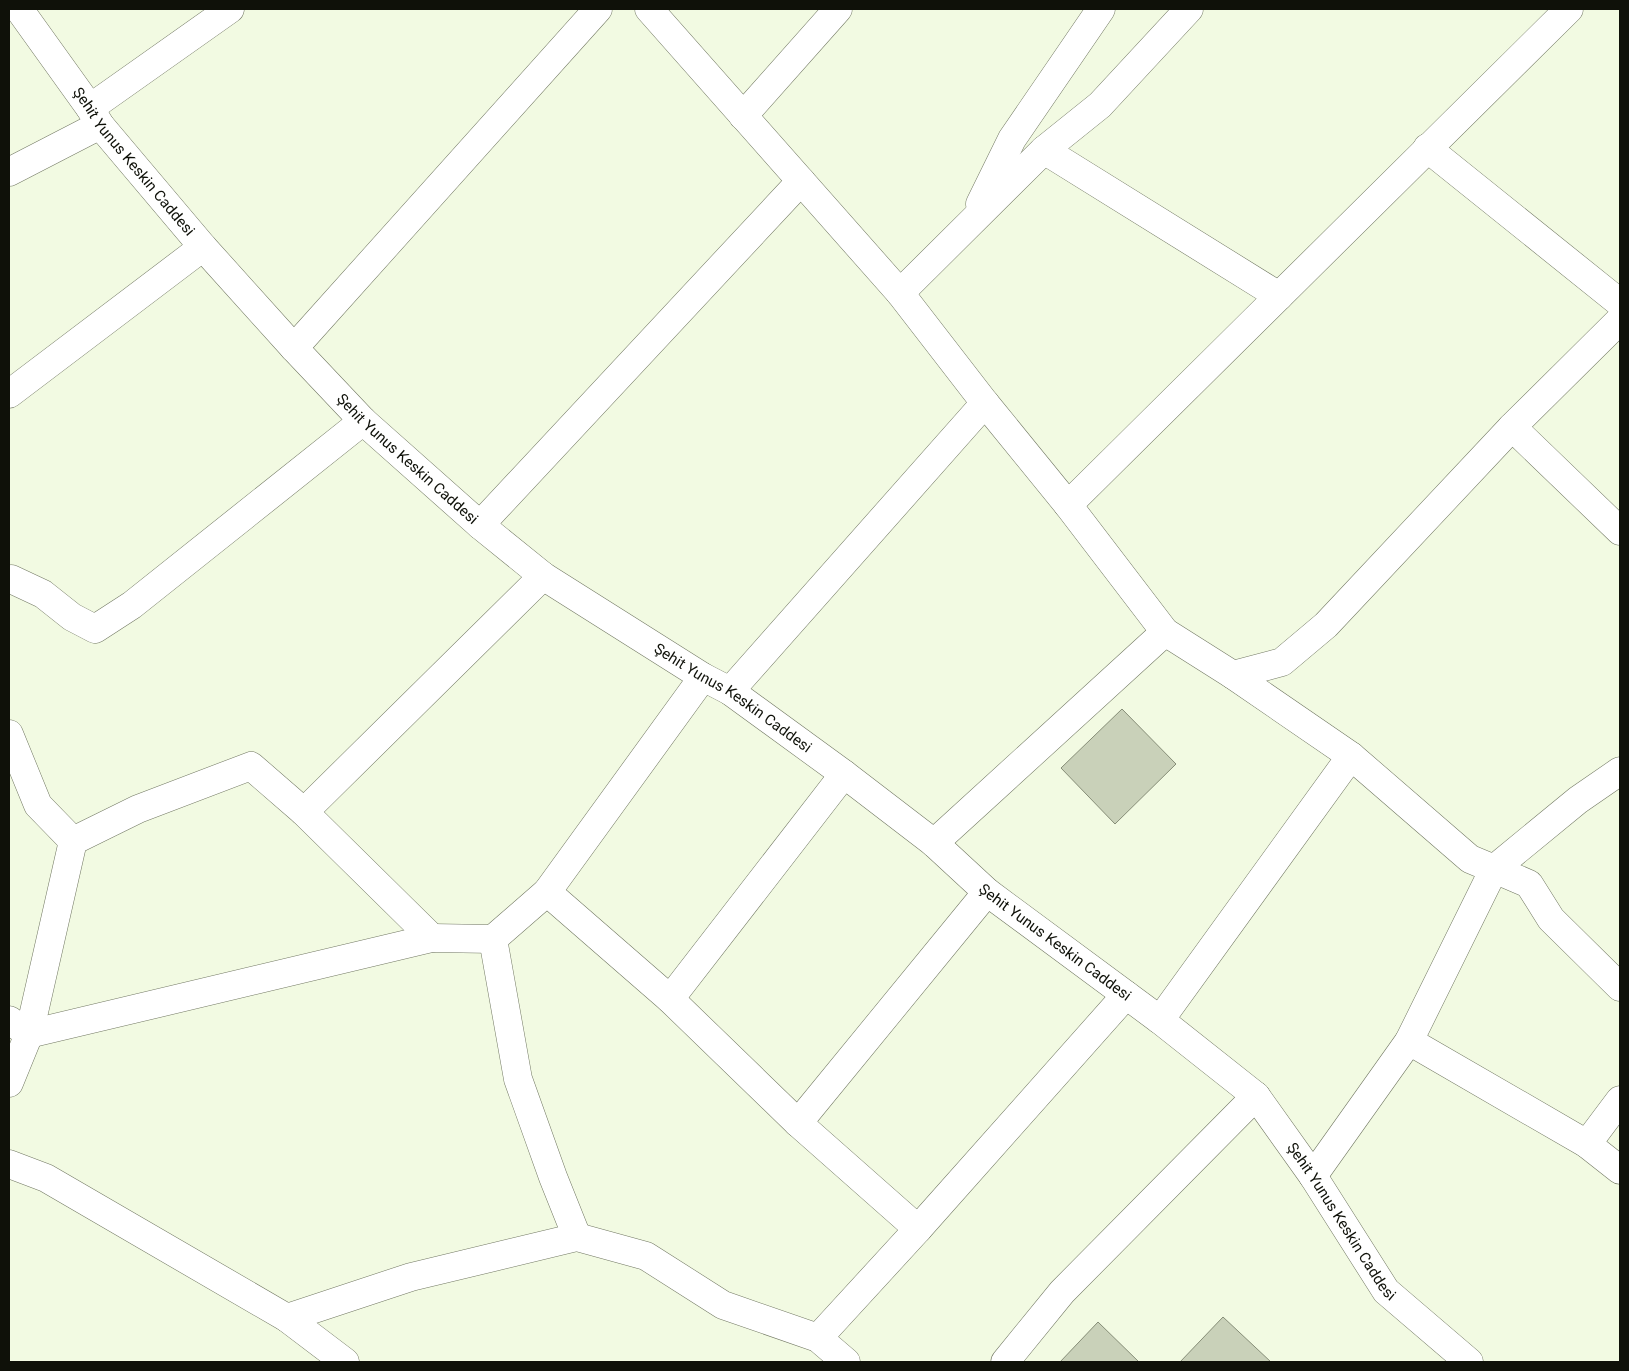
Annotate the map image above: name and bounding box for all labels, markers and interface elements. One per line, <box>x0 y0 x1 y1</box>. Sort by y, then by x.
street label: Şehit Yunus Keskin Caddesi <box>69 84 198 239</box>
street label: Şehit Yunus Keskin Caddesi <box>333 390 482 528</box>
street label: Şehit Yunus Keskin Caddesi <box>651 640 815 756</box>
street label: Şehit Yunus Keskin Caddesi <box>975 880 1135 1005</box>
street label: Şehit Yunus Keskin Caddesi <box>1283 1139 1399 1304</box>

